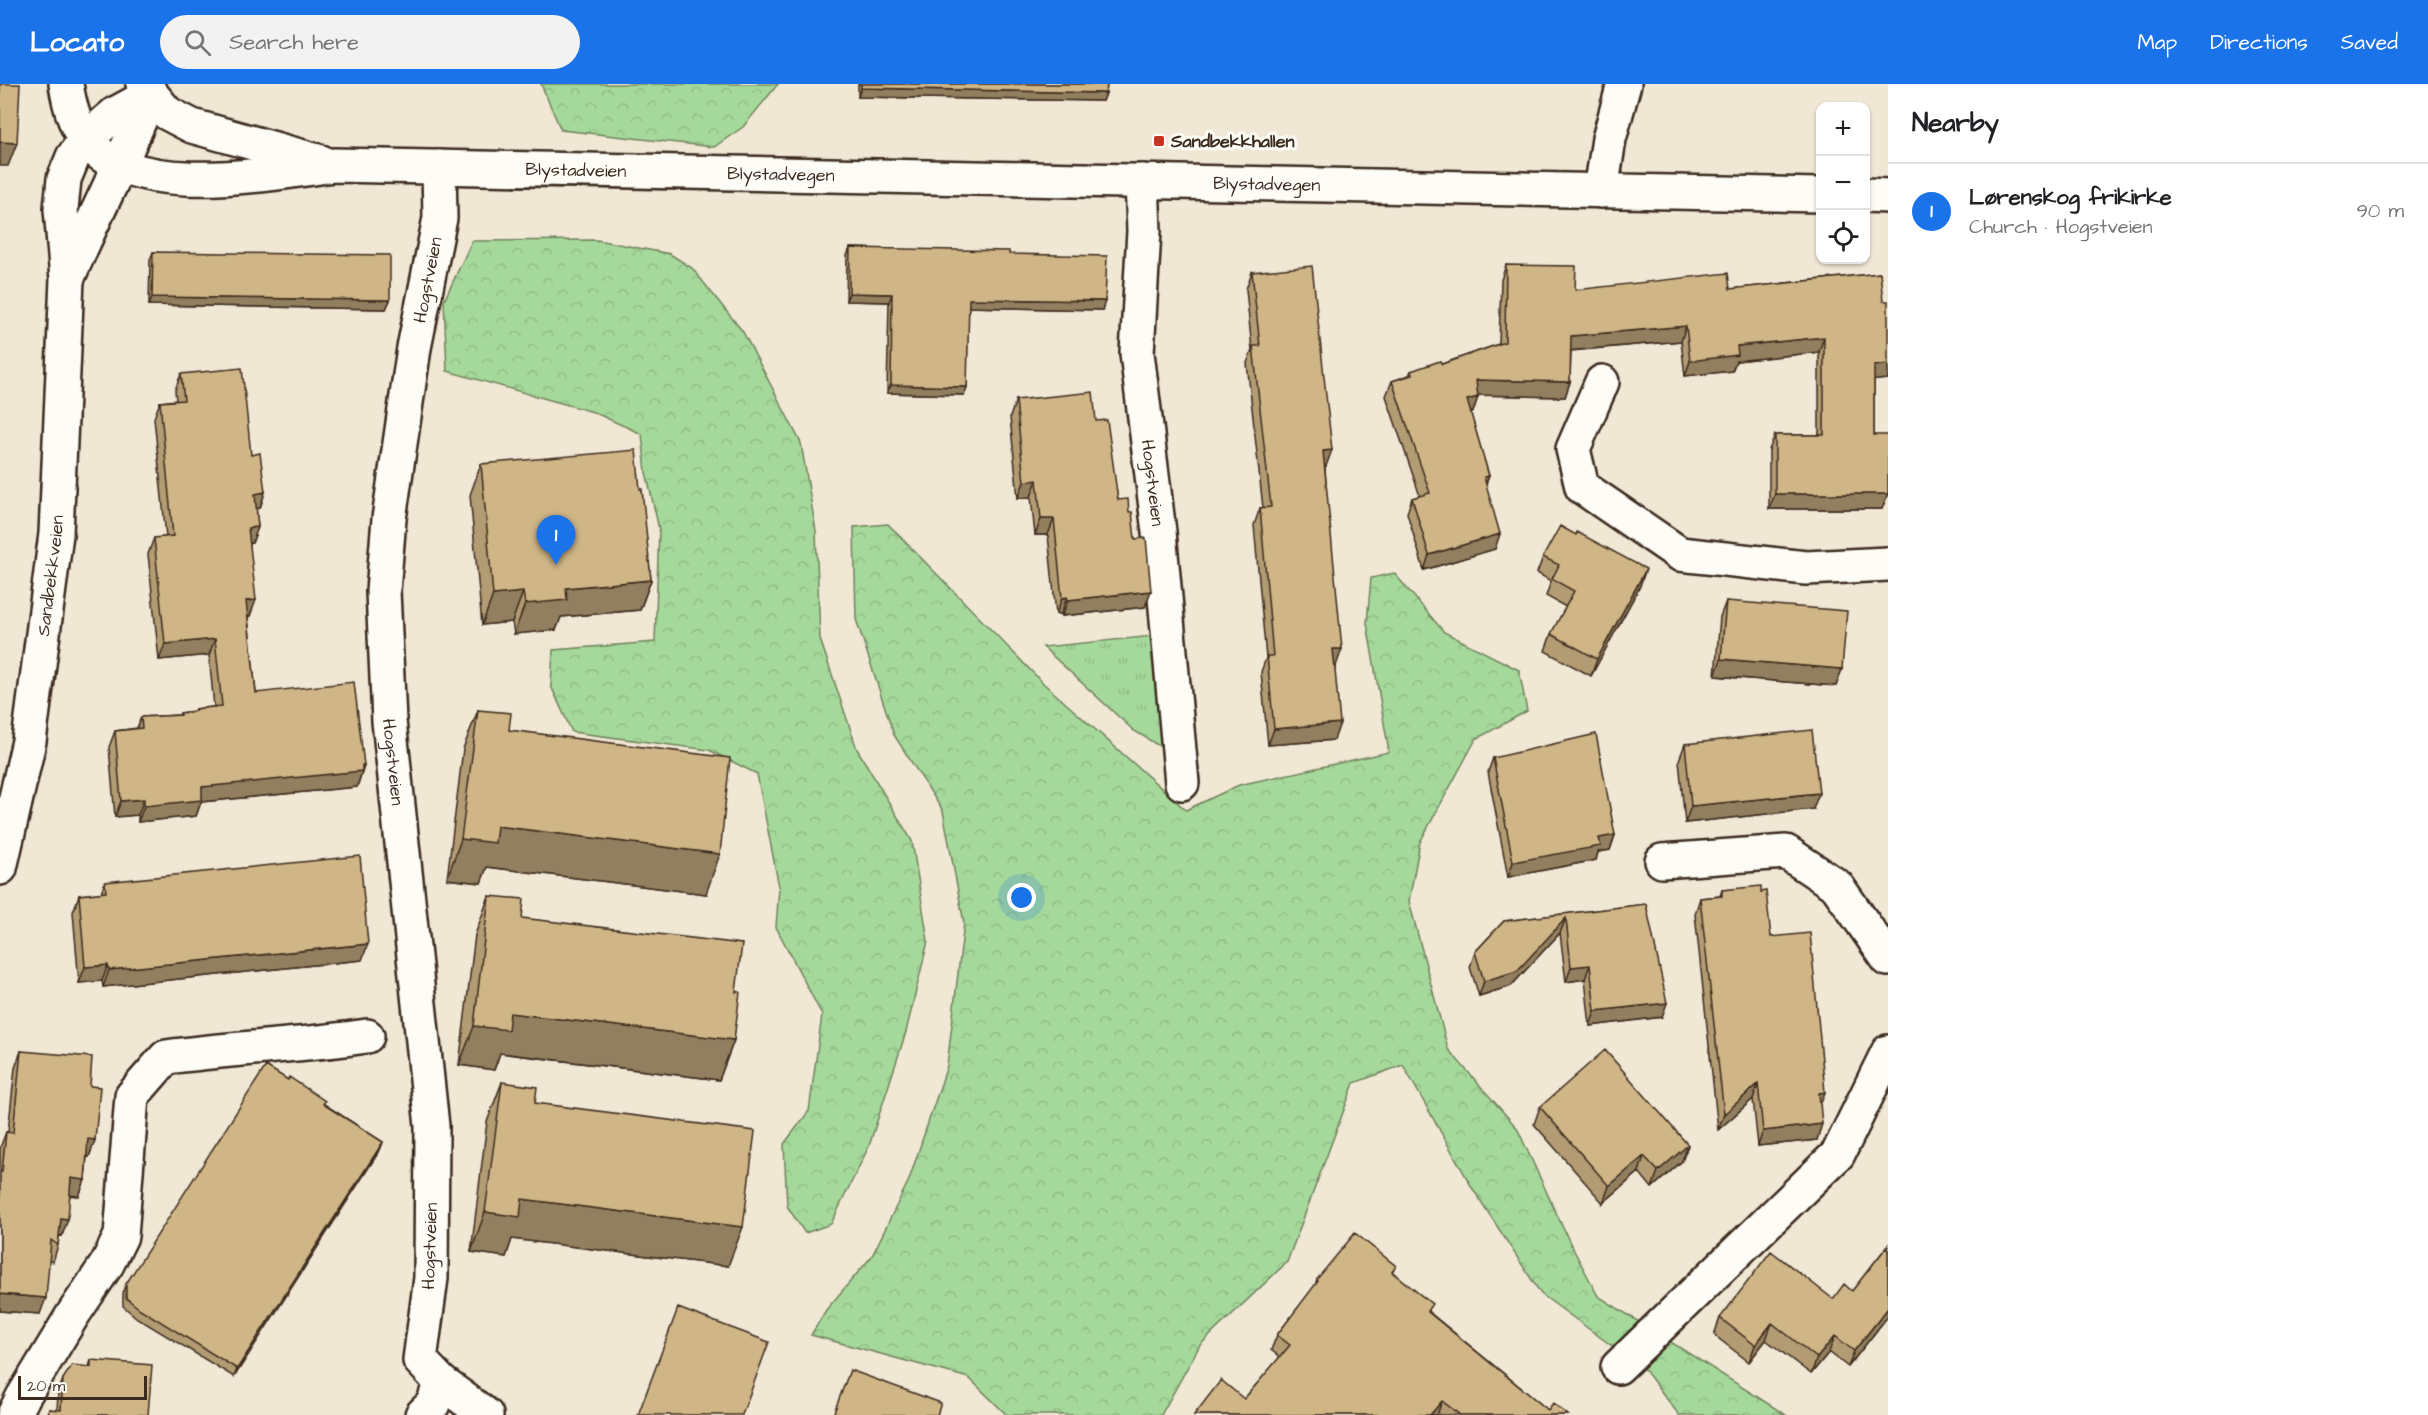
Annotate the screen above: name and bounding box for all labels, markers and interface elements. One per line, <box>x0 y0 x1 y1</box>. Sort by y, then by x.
search box <box>160 15 580 69</box>
text: Locato <box>30 23 124 62</box>
icon: search <box>181 26 214 59</box>
text: Search here <box>229 27 359 58</box>
text: Map <box>2137 28 2177 57</box>
text: Directions <box>2210 28 2308 57</box>
text: Saved <box>2341 28 2398 57</box>
map controls <box>1816 102 1870 264</box>
button: + <box>1816 102 1870 156</box>
text: Nearby <box>1912 105 1999 141</box>
place label: Sandbekkhallen <box>1170 129 1294 154</box>
marker: Sandbekkhallen <box>1152 134 1166 148</box>
street label: Blystadveien <box>525 156 627 183</box>
button: − <box>1816 156 1870 210</box>
street label: Blystadvegen <box>727 160 835 188</box>
street label: Blystadvegen <box>1213 170 1321 198</box>
text: Lørenskog frikirke <box>1969 182 2172 213</box>
text: 1 <box>1930 197 1933 225</box>
text: 90 m <box>2356 197 2404 225</box>
button: locate <box>1816 210 1870 264</box>
text: Church · Hogstveien <box>1969 213 2152 241</box>
street label: Hogstveien <box>407 235 450 325</box>
street label: Hogstveien <box>1135 438 1171 528</box>
street label: Sandbekkveien <box>30 515 69 638</box>
pin: 1 <box>536 516 576 565</box>
street label: Hogstveien <box>376 717 410 807</box>
your location <box>1007 883 1036 912</box>
street label: Hogstveien <box>416 1202 445 1290</box>
scale bar <box>18 1373 147 1400</box>
text: 20 m <box>27 1375 65 1397</box>

